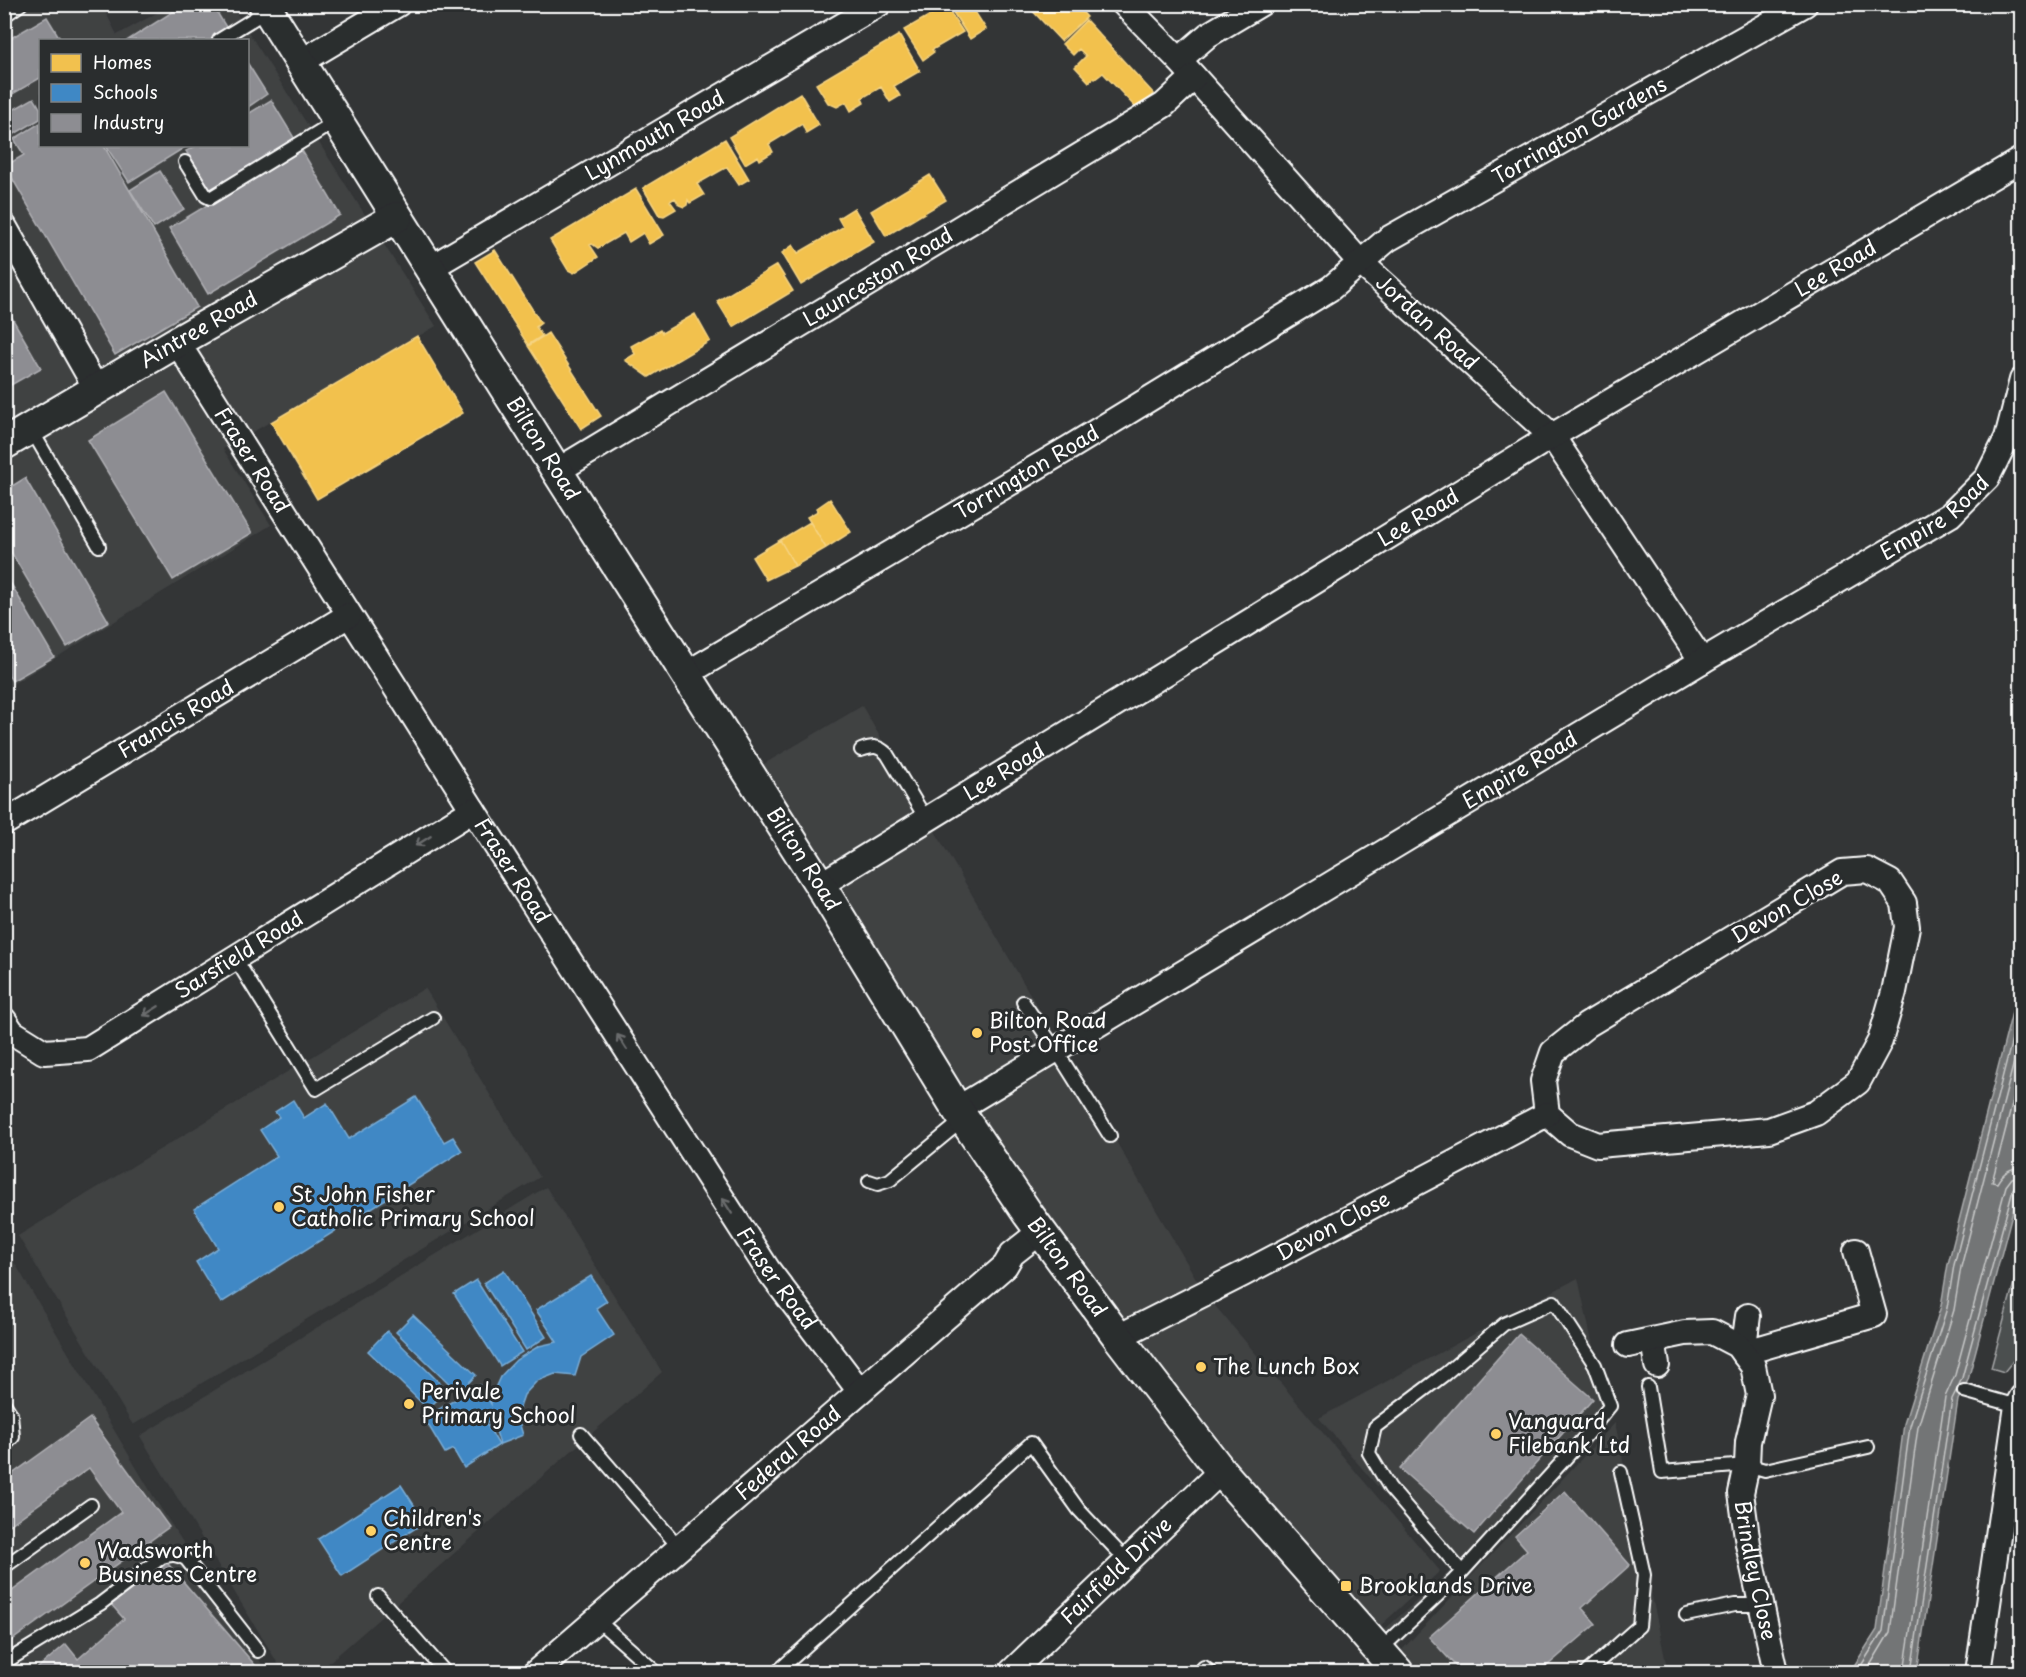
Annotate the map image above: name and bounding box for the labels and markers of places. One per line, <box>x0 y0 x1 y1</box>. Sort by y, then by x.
place label: Bilton Road Post Office <box>989 1003 1107 1059</box>
marker: Bilton Road Post Office <box>970 1026 984 1040</box>
place label: St John Fisher Catholic Primary School <box>291 1177 535 1233</box>
marker: St John Fisher Catholic Primary School <box>272 1200 286 1214</box>
place label: The Lunch Box <box>1213 1349 1360 1381</box>
marker: The Lunch Box <box>1194 1360 1208 1374</box>
place label: Perivale Primary School <box>421 1374 576 1430</box>
marker: Perivale Primary School <box>402 1397 416 1411</box>
place label: Vanguard Filebank Ltd <box>1508 1404 1630 1460</box>
marker: Vanguard Filebank Ltd <box>1489 1427 1503 1441</box>
place label: Children's Centre <box>383 1501 482 1557</box>
marker: Children's Centre <box>364 1524 378 1538</box>
place label: Wadsworth Business Centre <box>97 1533 257 1589</box>
marker: Wadsworth Business Centre <box>78 1556 92 1570</box>
place label: Brooklands Drive <box>1358 1568 1533 1600</box>
marker: Brooklands Drive <box>1339 1579 1353 1593</box>

